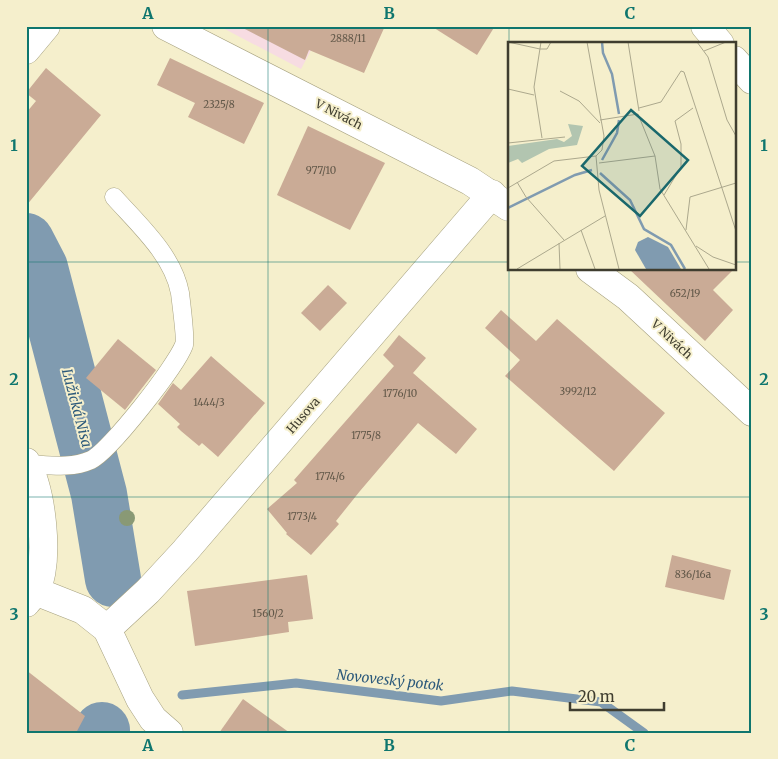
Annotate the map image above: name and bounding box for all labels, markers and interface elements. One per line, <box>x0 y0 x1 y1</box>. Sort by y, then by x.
text: A <box>141 3 154 23</box>
text: B <box>383 3 395 23</box>
text: C <box>625 3 635 23</box>
house number: 2888/11 <box>330 32 366 45</box>
inset map <box>508 42 736 270</box>
street label: V Nivách <box>312 95 365 132</box>
house number: 2325/8 <box>203 98 235 111</box>
text: 1 <box>10 135 18 155</box>
text: 1 <box>760 135 768 155</box>
house number: 977/10 <box>306 164 336 177</box>
house number: 652/19 <box>670 287 700 300</box>
street label: V Nivách <box>648 316 696 362</box>
water label: Lužická Nisa <box>58 367 96 449</box>
text: 2 <box>9 369 19 389</box>
text: 2 <box>759 369 769 389</box>
house number: 3992/12 <box>560 385 597 398</box>
house number: 1776/10 <box>383 387 417 400</box>
street label: Husova <box>283 393 323 436</box>
house number: 1444/3 <box>193 396 225 409</box>
house number: 1775/8 <box>351 429 381 442</box>
house number: 1774/6 <box>315 470 345 483</box>
house number: 1773/4 <box>287 510 317 523</box>
house number: 836/16a <box>675 568 712 581</box>
text: 3 <box>9 604 19 624</box>
text: 3 <box>759 604 769 624</box>
house number: 1560/2 <box>252 607 284 620</box>
water label: Novoveský potok <box>336 665 445 695</box>
scale bar <box>570 679 664 711</box>
text: 20 m <box>578 687 615 706</box>
text: A <box>141 735 154 755</box>
text: B <box>383 735 395 755</box>
text: C <box>625 735 635 755</box>

